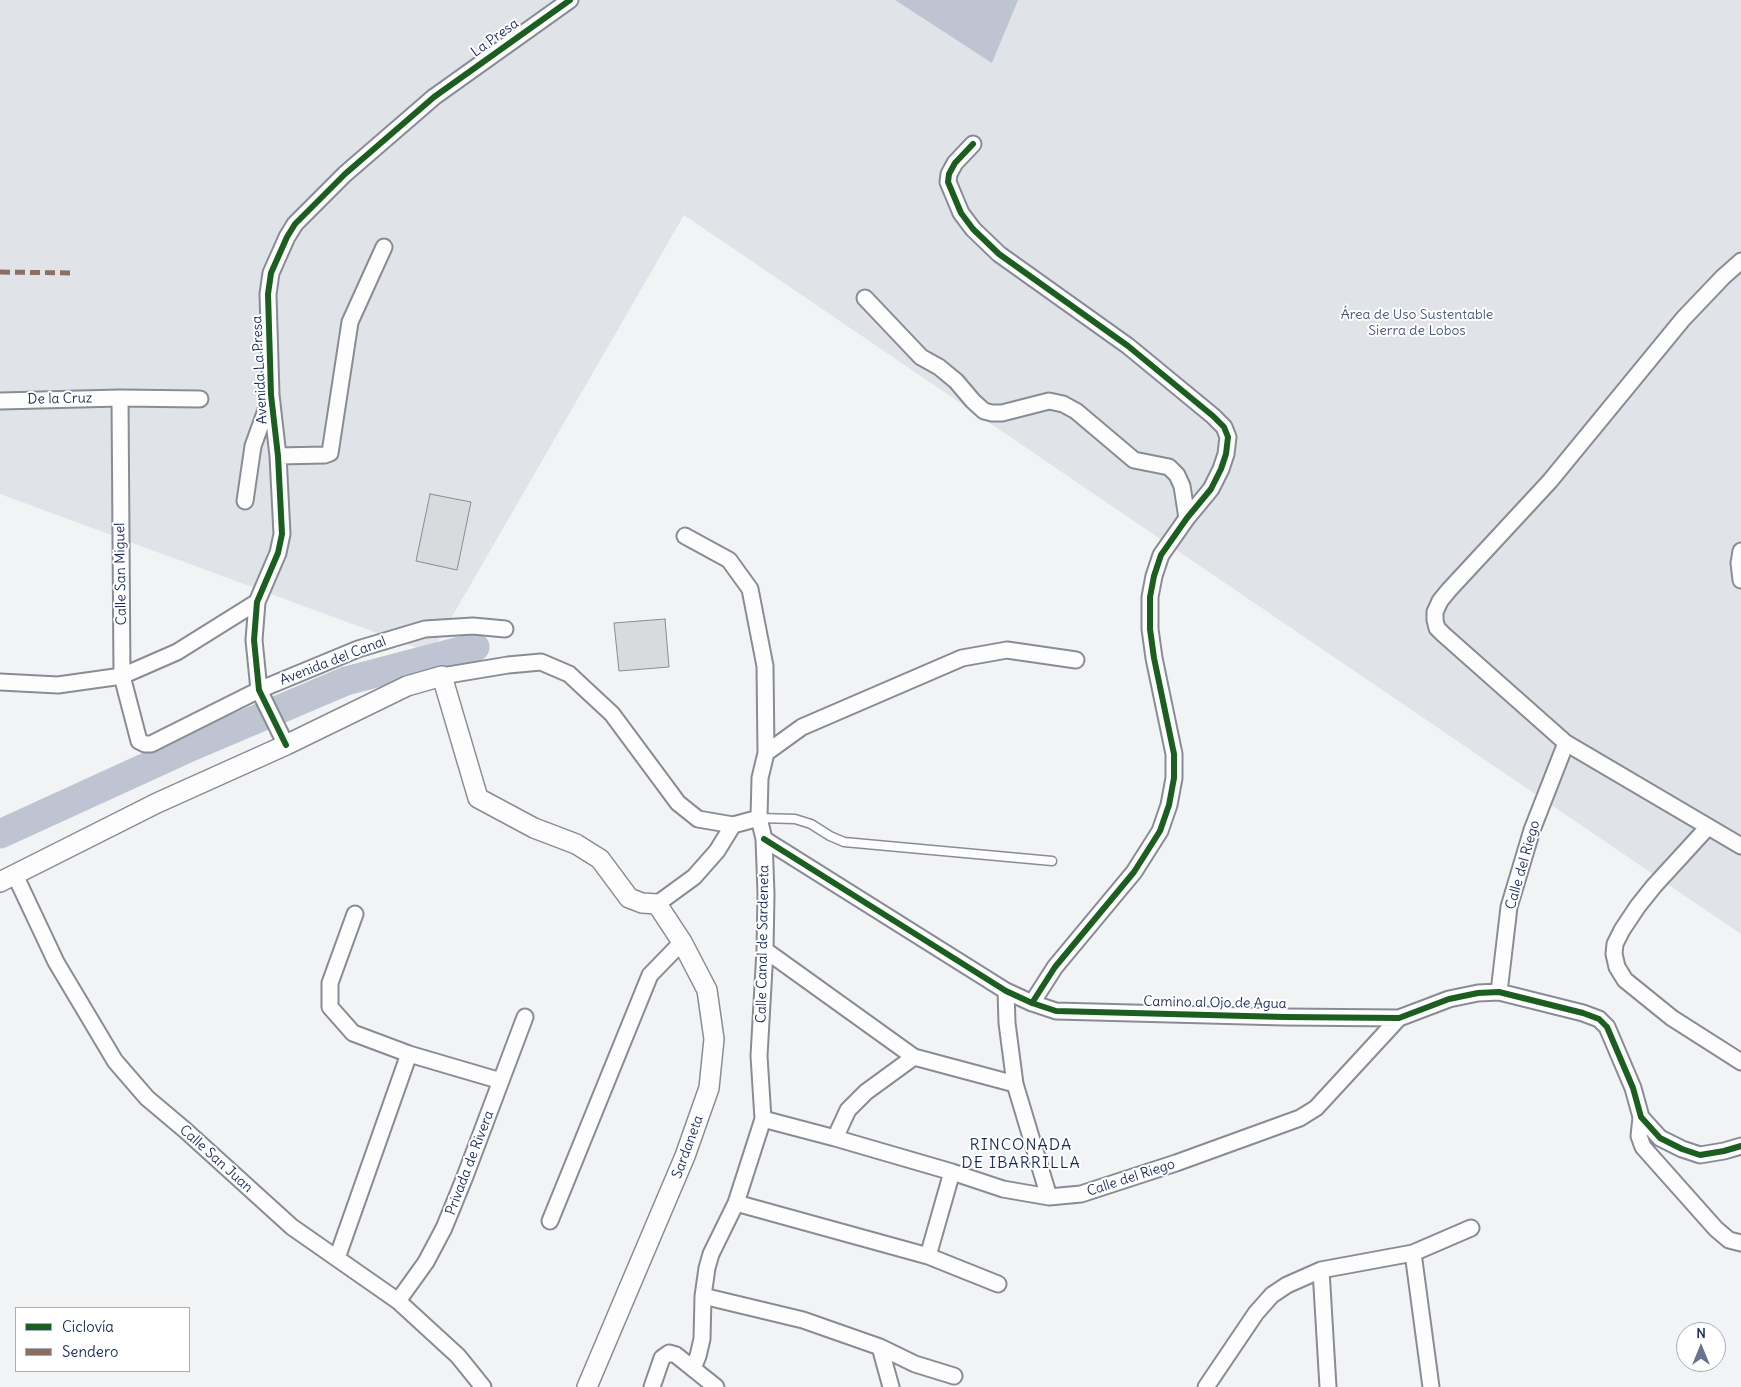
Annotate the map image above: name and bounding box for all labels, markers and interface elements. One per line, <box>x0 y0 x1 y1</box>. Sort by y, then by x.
street label: La Presa <box>468 15 522 61</box>
park label: Área de Uso Sustentable Sierra de Lobos <box>1341 307 1493 340</box>
street label: Avenida La Presa <box>249 315 271 425</box>
street label: De la Cruz <box>27 390 93 408</box>
street label: Calle San Miguel <box>112 523 130 625</box>
street label: Avenida del Canal <box>277 633 389 689</box>
street label: Calle del Riego <box>1502 819 1544 911</box>
street label: Calle Canal de Sardeneta <box>753 865 773 1023</box>
street label: Camino al Ojo de Agua <box>1143 993 1287 1013</box>
street label: Privada de Rivera <box>442 1108 498 1218</box>
street label: Sardaneta <box>669 1113 707 1181</box>
street label: Calle San Juan <box>176 1122 256 1196</box>
district label: RINCONADA DE IBARRILLA <box>960 1135 1082 1173</box>
street label: Calle del Riego <box>1085 1156 1177 1200</box>
legend <box>15 1307 190 1372</box>
text: Ciclovía <box>62 1317 114 1336</box>
north arrow <box>1676 1322 1726 1372</box>
text: N <box>1696 1324 1706 1342</box>
text: Sendero <box>62 1342 118 1361</box>

